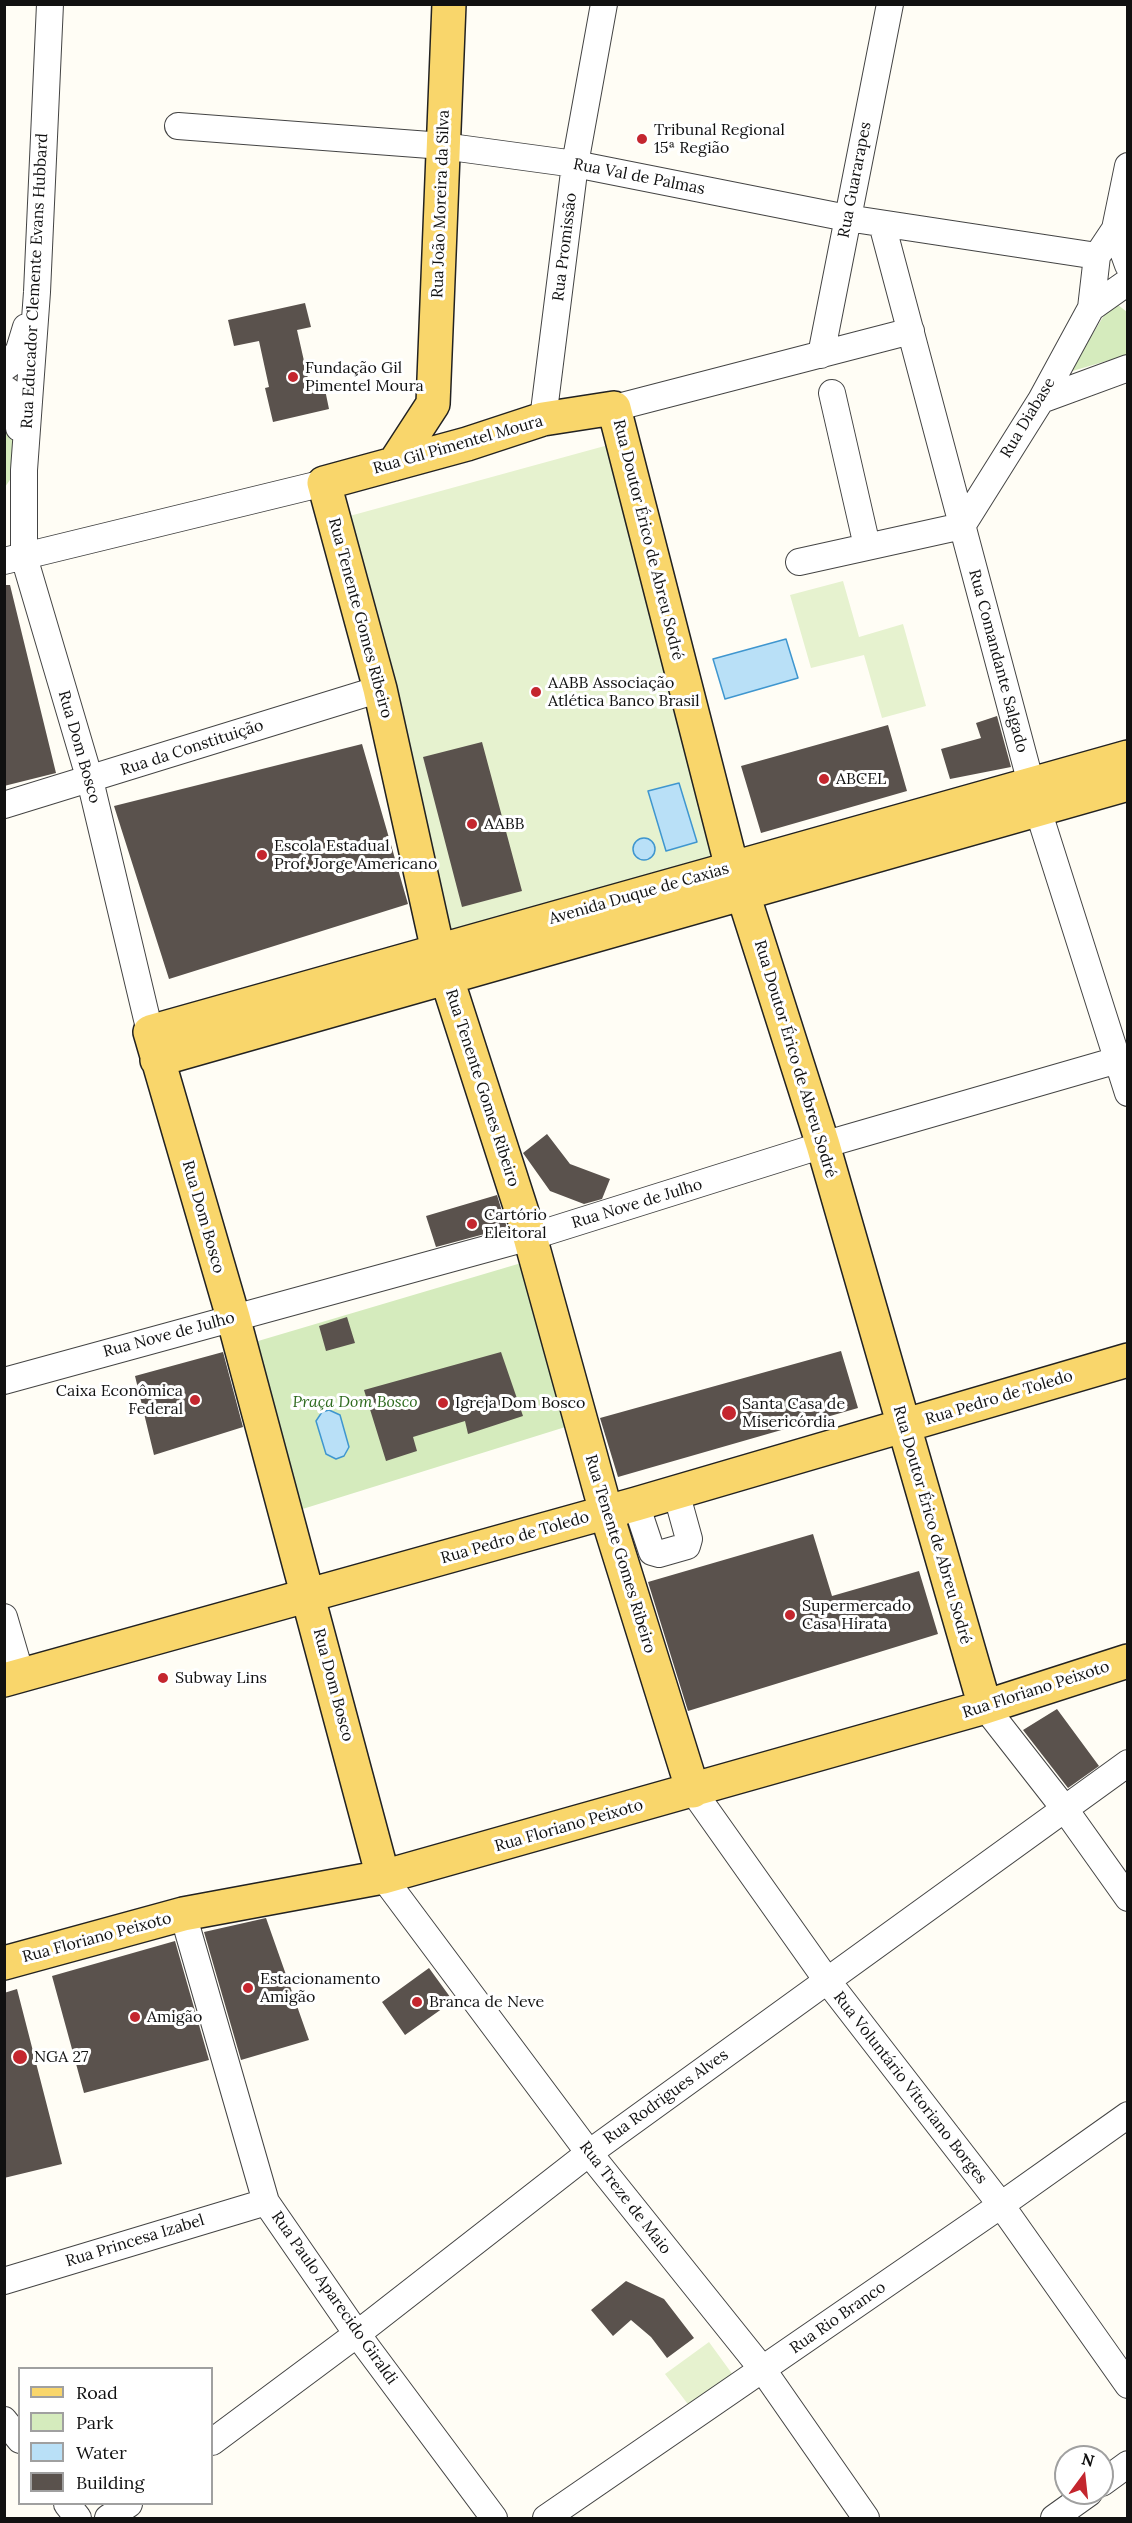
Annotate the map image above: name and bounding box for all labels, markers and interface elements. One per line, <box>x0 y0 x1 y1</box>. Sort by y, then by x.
street label: Rua João Moreira da Silva <box>428 110 454 298</box>
place label: Tribunal Regional 15ª Região <box>654 120 785 158</box>
street label: Rua Guararapes <box>834 120 876 240</box>
marker: Tribunal Regional 15ª Região <box>635 132 649 146</box>
street label: Rua Educador Clemente Evans Hubbard <box>18 133 52 429</box>
street label: Rua Val de Palmas <box>572 155 706 199</box>
street label: Rua Promissão <box>549 192 581 302</box>
place label: Fundação Gil Pimentel Moura <box>305 358 424 396</box>
marker: Fundação Gil Pimentel Moura <box>286 370 300 384</box>
street label: Rua Diabase <box>996 374 1060 462</box>
street label: Rua Gil Pimentel Moura <box>371 412 545 478</box>
street label: Rua Doutor Érico de Abreu Sodré <box>609 418 687 662</box>
street label: Rua Tenente Gomes Ribeiro <box>324 516 396 720</box>
street label: Rua Comandante Salgado <box>964 567 1032 755</box>
place label: AABB Associação Atlética Banco Brasil <box>548 673 700 711</box>
marker: AABB Associação Atlética Banco Brasil <box>529 685 543 699</box>
street label: Rua Dom Bosco <box>54 688 104 806</box>
street label: Rua da Constituição <box>118 716 266 780</box>
place label: ABCEL <box>836 769 886 789</box>
marker: ABCEL <box>817 772 831 786</box>
place label: AABB <box>484 814 525 834</box>
marker: AABB <box>465 817 479 831</box>
place label: Escola Estadual Prof. Jorge Americano <box>274 836 437 874</box>
marker: Escola Estadual Prof. Jorge Americano <box>255 848 269 862</box>
street label: Avenida Duque de Caxias <box>547 859 731 929</box>
street label: Rua Doutor Érico de Abreu Sodré <box>750 938 840 1180</box>
street label: Rua Tenente Gomes Ribeiro <box>441 987 523 1189</box>
street label: Rua Dom Bosco <box>178 1158 228 1276</box>
street label: Rua Nove de Julho <box>569 1175 705 1233</box>
place label: Cartório Eleitoral <box>484 1205 547 1243</box>
marker: Cartório Eleitoral <box>465 1217 479 1231</box>
street label: Rua Nove de Julho <box>101 1308 237 1362</box>
street label: Rua Pedro de Toledo <box>923 1366 1075 1430</box>
place label: Caixa Econômica Federal <box>56 1381 183 1419</box>
park label: Praça Dom Bosco <box>292 1392 418 1412</box>
marker: Caixa Econômica Federal <box>188 1393 202 1407</box>
place label: Igreja Dom Bosco <box>455 1393 585 1413</box>
place label: Santa Casa de Misericórdia <box>742 1394 845 1432</box>
marker: Igreja Dom Bosco <box>436 1396 450 1410</box>
street label: Rua Doutor Érico de Abreu Sodré <box>889 1403 975 1647</box>
marker: Santa Casa de Misericórdia <box>720 1404 738 1422</box>
street label: Rua Tenente Gomes Ribeiro <box>581 1452 659 1656</box>
street label: Rua Pedro de Toledo <box>439 1508 591 1568</box>
place label: Supermercado Casa Hirata <box>802 1596 911 1634</box>
marker: Supermercado Casa Hirata <box>783 1608 797 1622</box>
street label: Rua Dom Bosco <box>309 1626 357 1744</box>
street label: Rua Floriano Peixoto <box>960 1657 1112 1723</box>
place label: Subway Lins <box>175 1668 267 1688</box>
marker: Subway Lins <box>156 1671 170 1685</box>
street label: Rua Floriano Peixoto <box>493 1796 645 1856</box>
street label: Rua Floriano Peixoto <box>20 1909 174 1967</box>
place label: Estacionamento Amigão <box>260 1969 380 2007</box>
marker: Estacionamento Amigão <box>241 1981 255 1995</box>
street label: Rua Voluntário Vitoriano Borges <box>829 1988 991 2188</box>
place label: Branca de Neve <box>429 1992 544 2012</box>
marker: Branca de Neve <box>410 1995 424 2009</box>
place label: Amigão <box>147 2007 202 2027</box>
marker: Amigão <box>128 2010 142 2024</box>
street label: Rua Rodrigues Alves <box>600 2045 732 2149</box>
place label: NGA 27 <box>34 2047 88 2067</box>
marker: NGA 27 <box>11 2048 29 2066</box>
street label: Rua Treze de Maio <box>575 2138 675 2258</box>
street label: Rua Paulo Aparecido Giraldi <box>267 2208 401 2388</box>
street label: Rua Princesa Izabel <box>63 2211 207 2271</box>
street label: Rua Rio Branco <box>786 2278 890 2358</box>
legend <box>18 2367 213 2505</box>
text: Road <box>76 2381 118 2404</box>
text: Park <box>76 2411 113 2434</box>
text: Water <box>76 2441 127 2464</box>
north arrow <box>1054 2445 1114 2505</box>
text: N <box>1080 2448 1097 2471</box>
text: Building <box>76 2471 144 2494</box>

